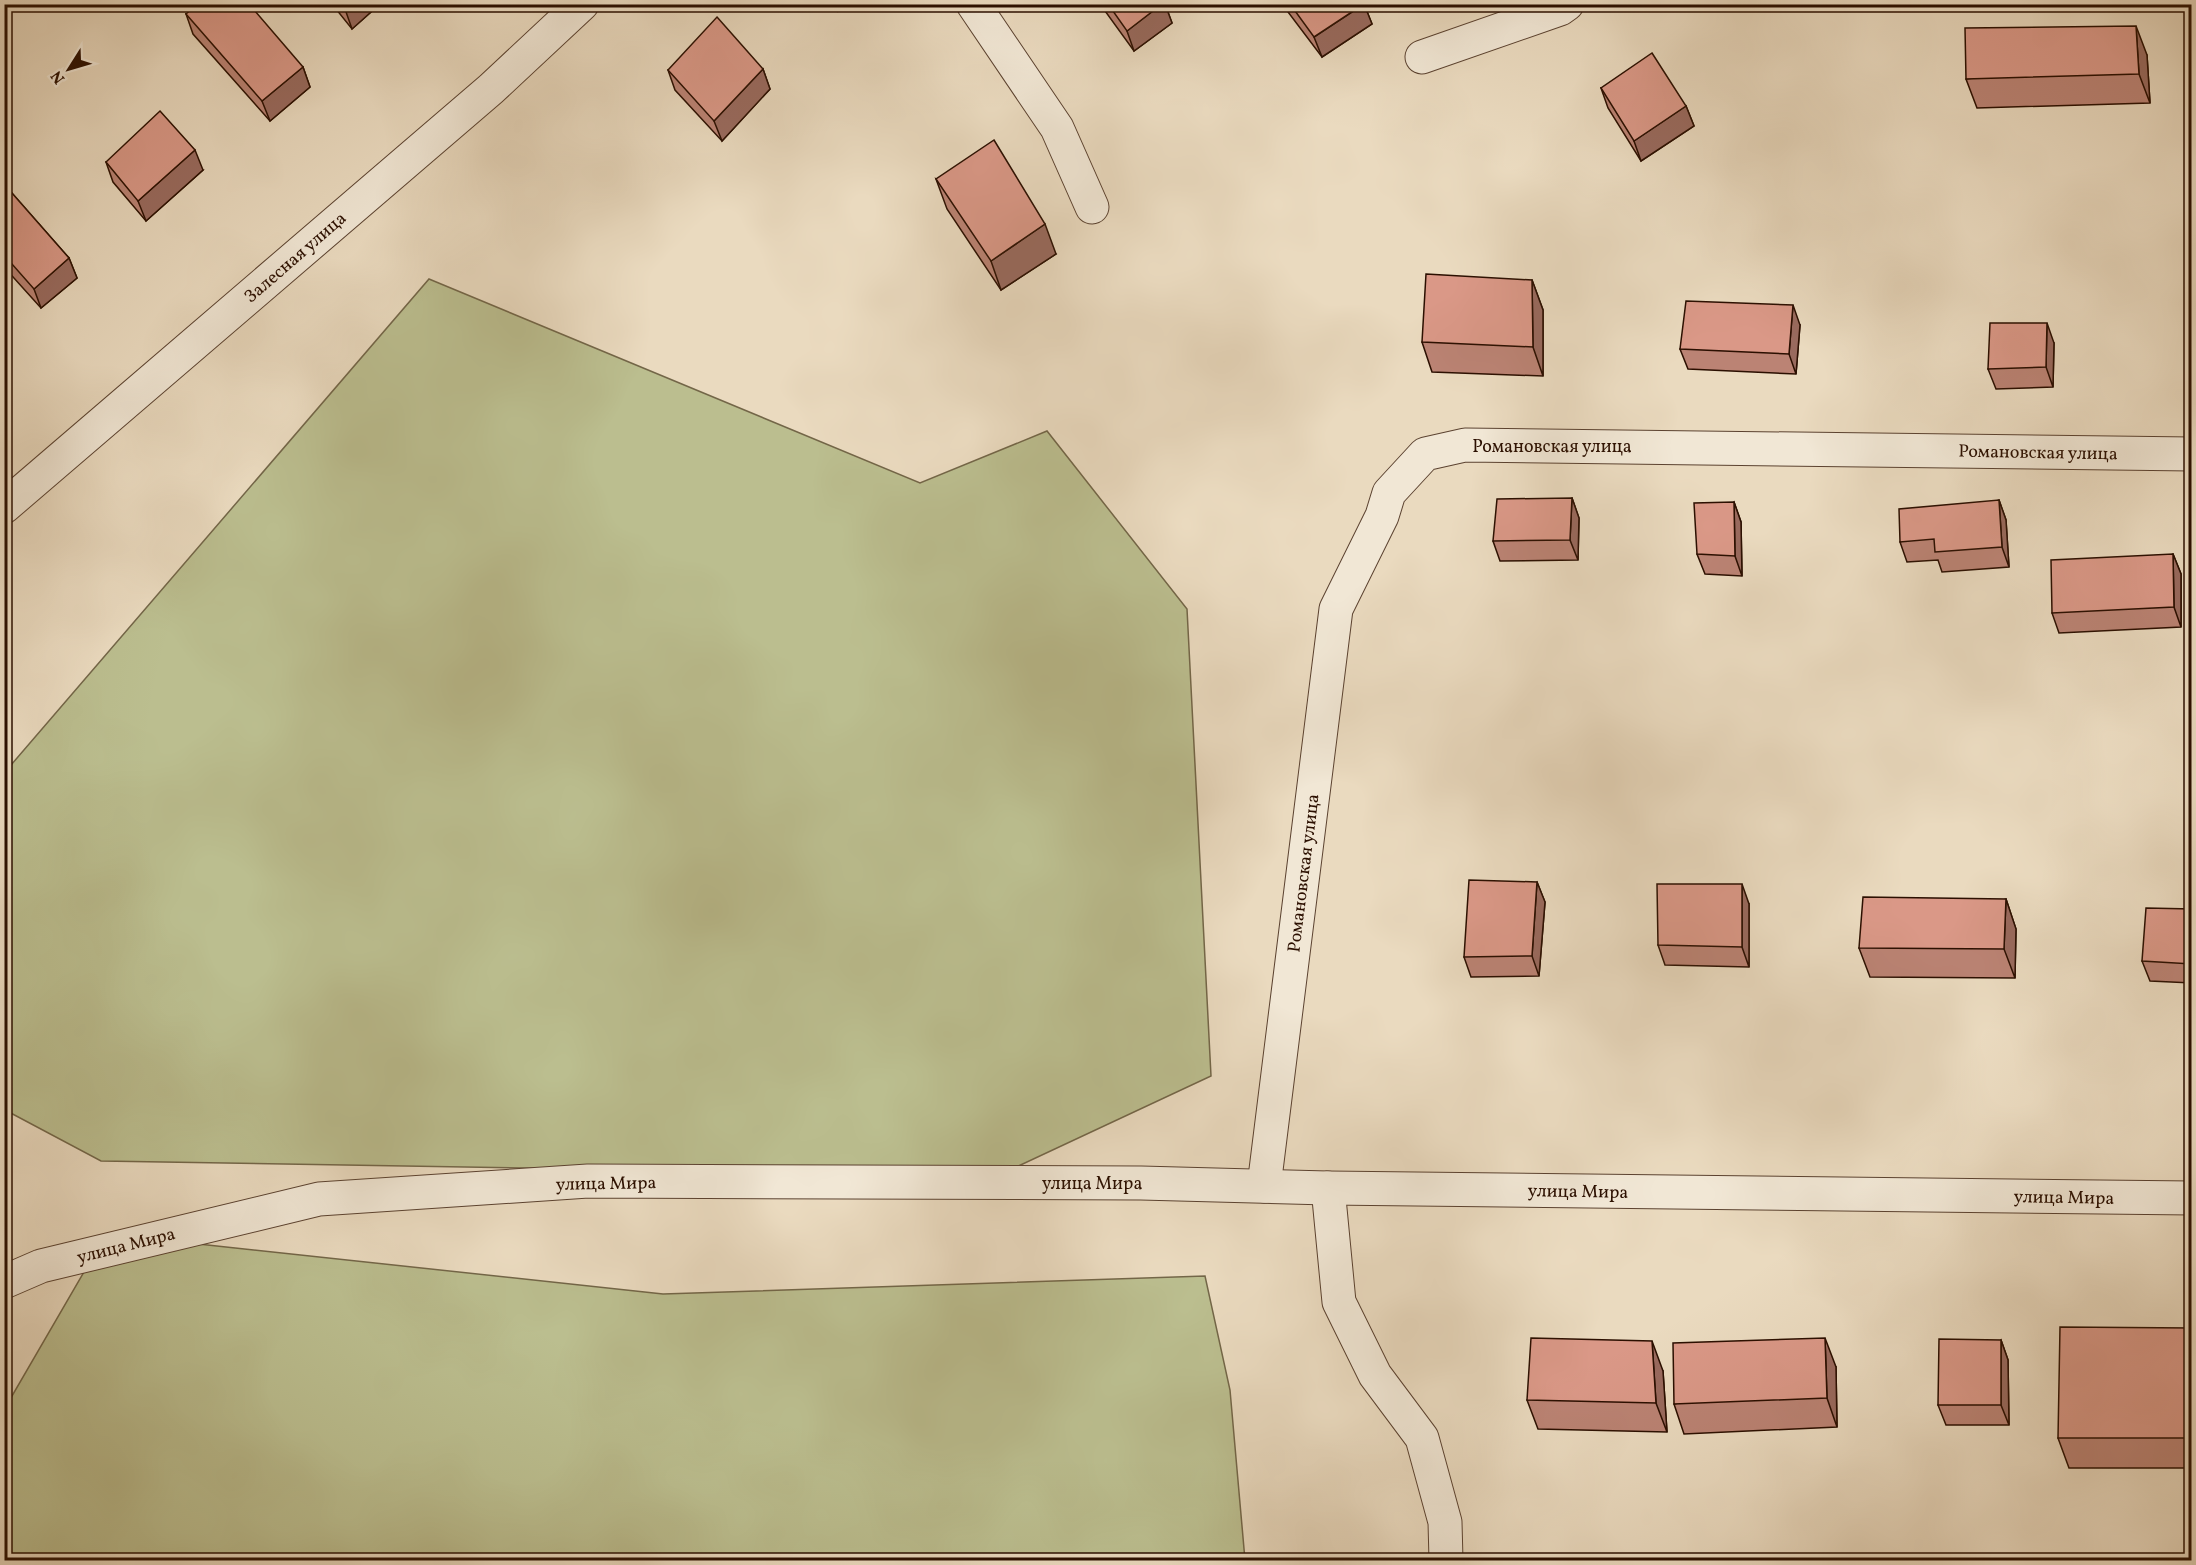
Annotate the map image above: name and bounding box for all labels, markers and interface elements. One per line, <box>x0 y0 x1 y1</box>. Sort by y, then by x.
north arrow <box>39 39 99 99</box>
text: N <box>46 65 71 88</box>
street label: Залесная улица <box>239 207 353 310</box>
street label: Романовская улица <box>1472 435 1632 460</box>
street label: Романовская улица <box>1958 440 2118 467</box>
street label: Романовская улица <box>1282 792 1327 954</box>
street label: улица Мира <box>555 1171 657 1198</box>
street label: улица Мира <box>1042 1172 1142 1197</box>
street label: улица Мира <box>1527 1179 1629 1206</box>
street label: улица Мира <box>2013 1185 2115 1212</box>
street label: улица Мира <box>74 1222 178 1271</box>

